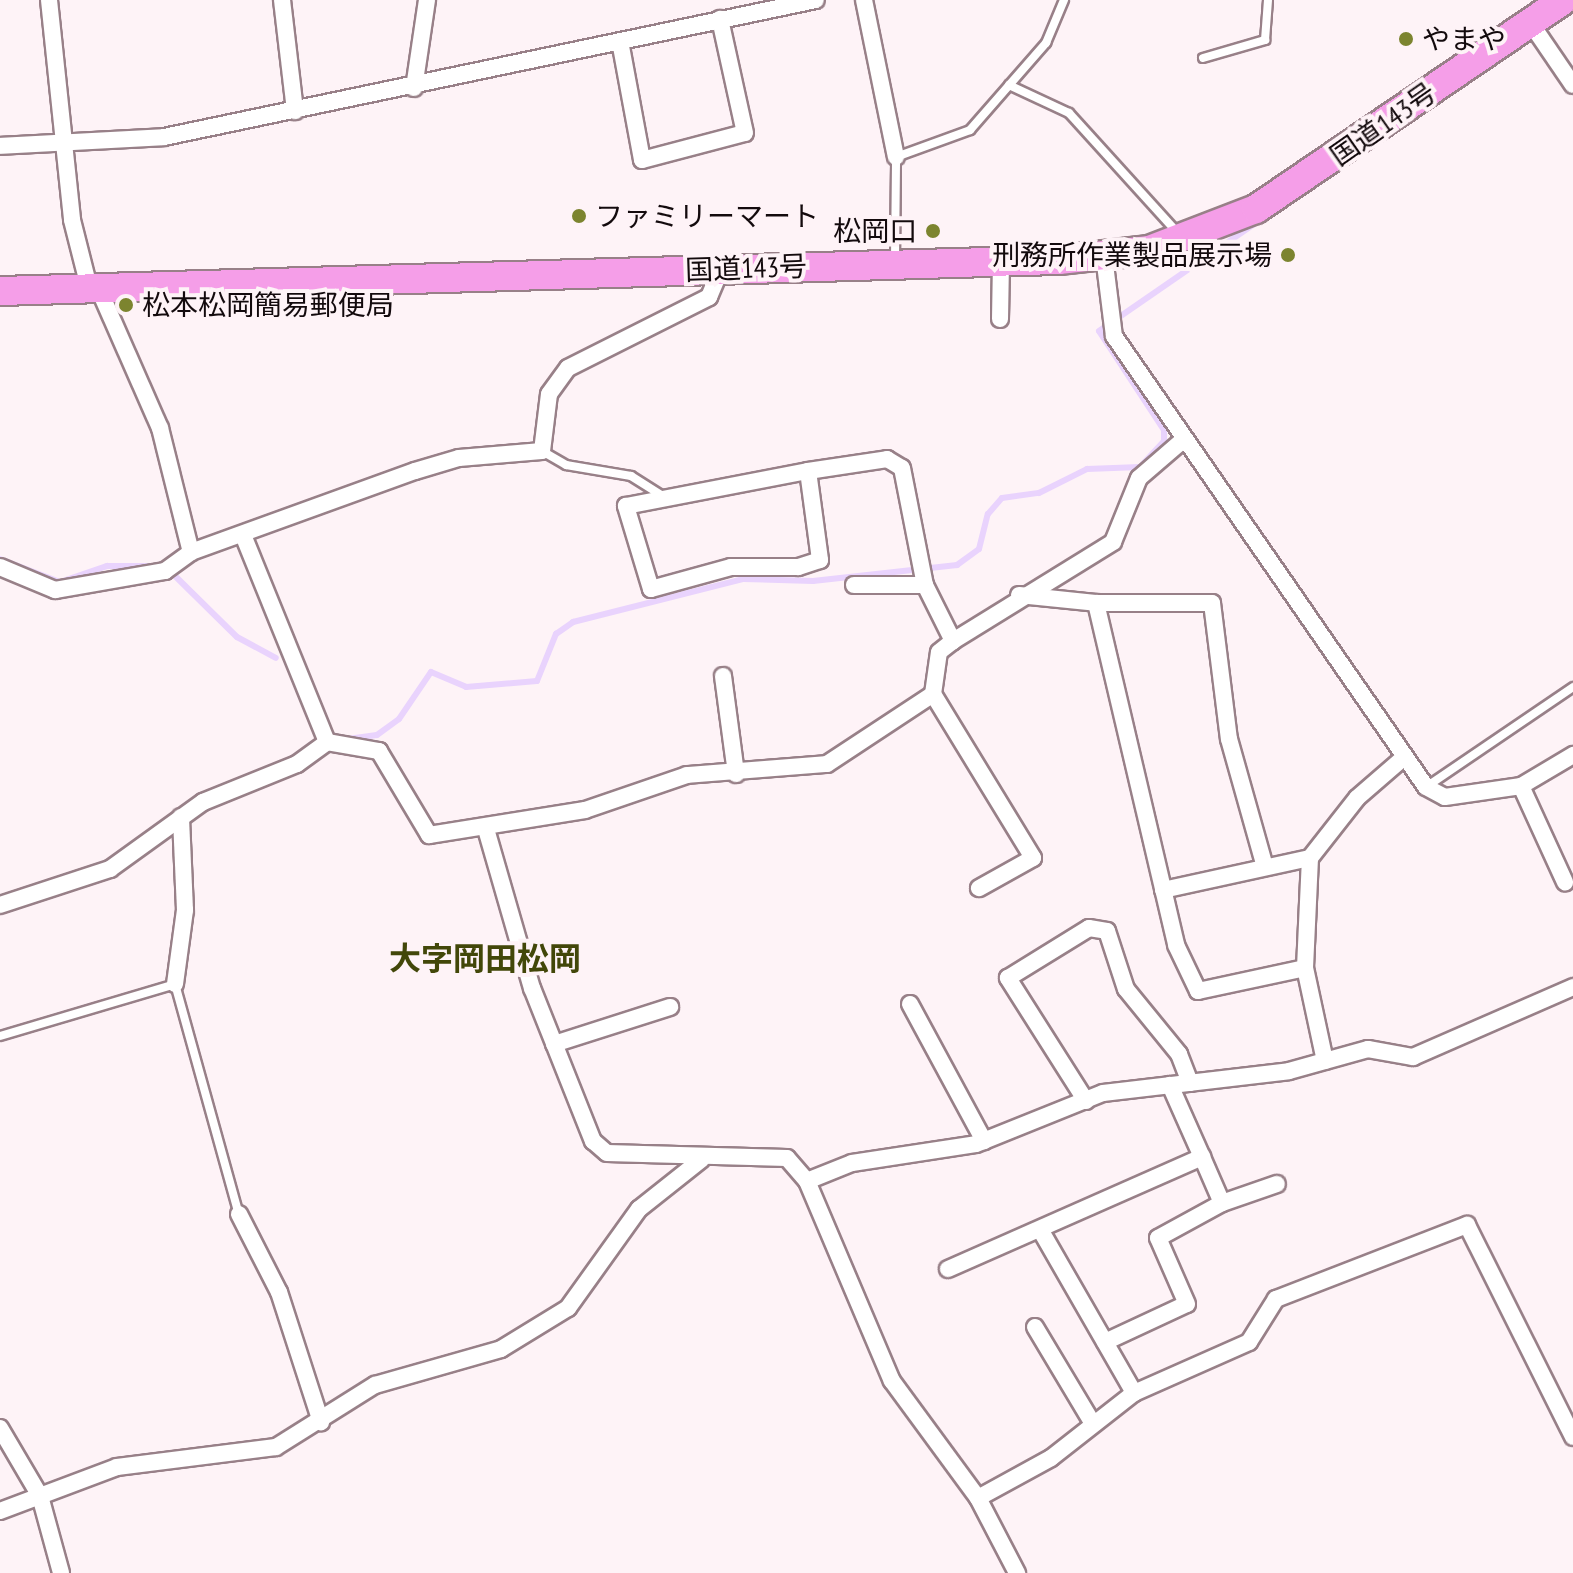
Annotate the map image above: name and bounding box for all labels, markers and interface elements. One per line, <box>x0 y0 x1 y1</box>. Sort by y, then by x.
place label: やまや <box>1422 22 1506 56</box>
marker: やまや <box>1397 30 1415 48</box>
street label: 国道143号 <box>1323 75 1443 173</box>
place label: ファミリーマート <box>595 199 819 233</box>
marker: ファミリーマート <box>570 207 588 225</box>
place label: 松岡口 <box>833 214 917 248</box>
marker: 松岡口 <box>924 222 942 240</box>
place label: 刑務所作業製品展示場 <box>992 238 1272 272</box>
marker: 刑務所作業製品展示場 <box>1279 246 1297 264</box>
street label: 国道143号 <box>685 249 807 287</box>
place label: 松本松岡簡易郵便局 <box>142 288 394 322</box>
marker: 松本松岡簡易郵便局 <box>117 296 135 314</box>
district label: 大字岡田松岡 <box>389 939 581 977</box>

